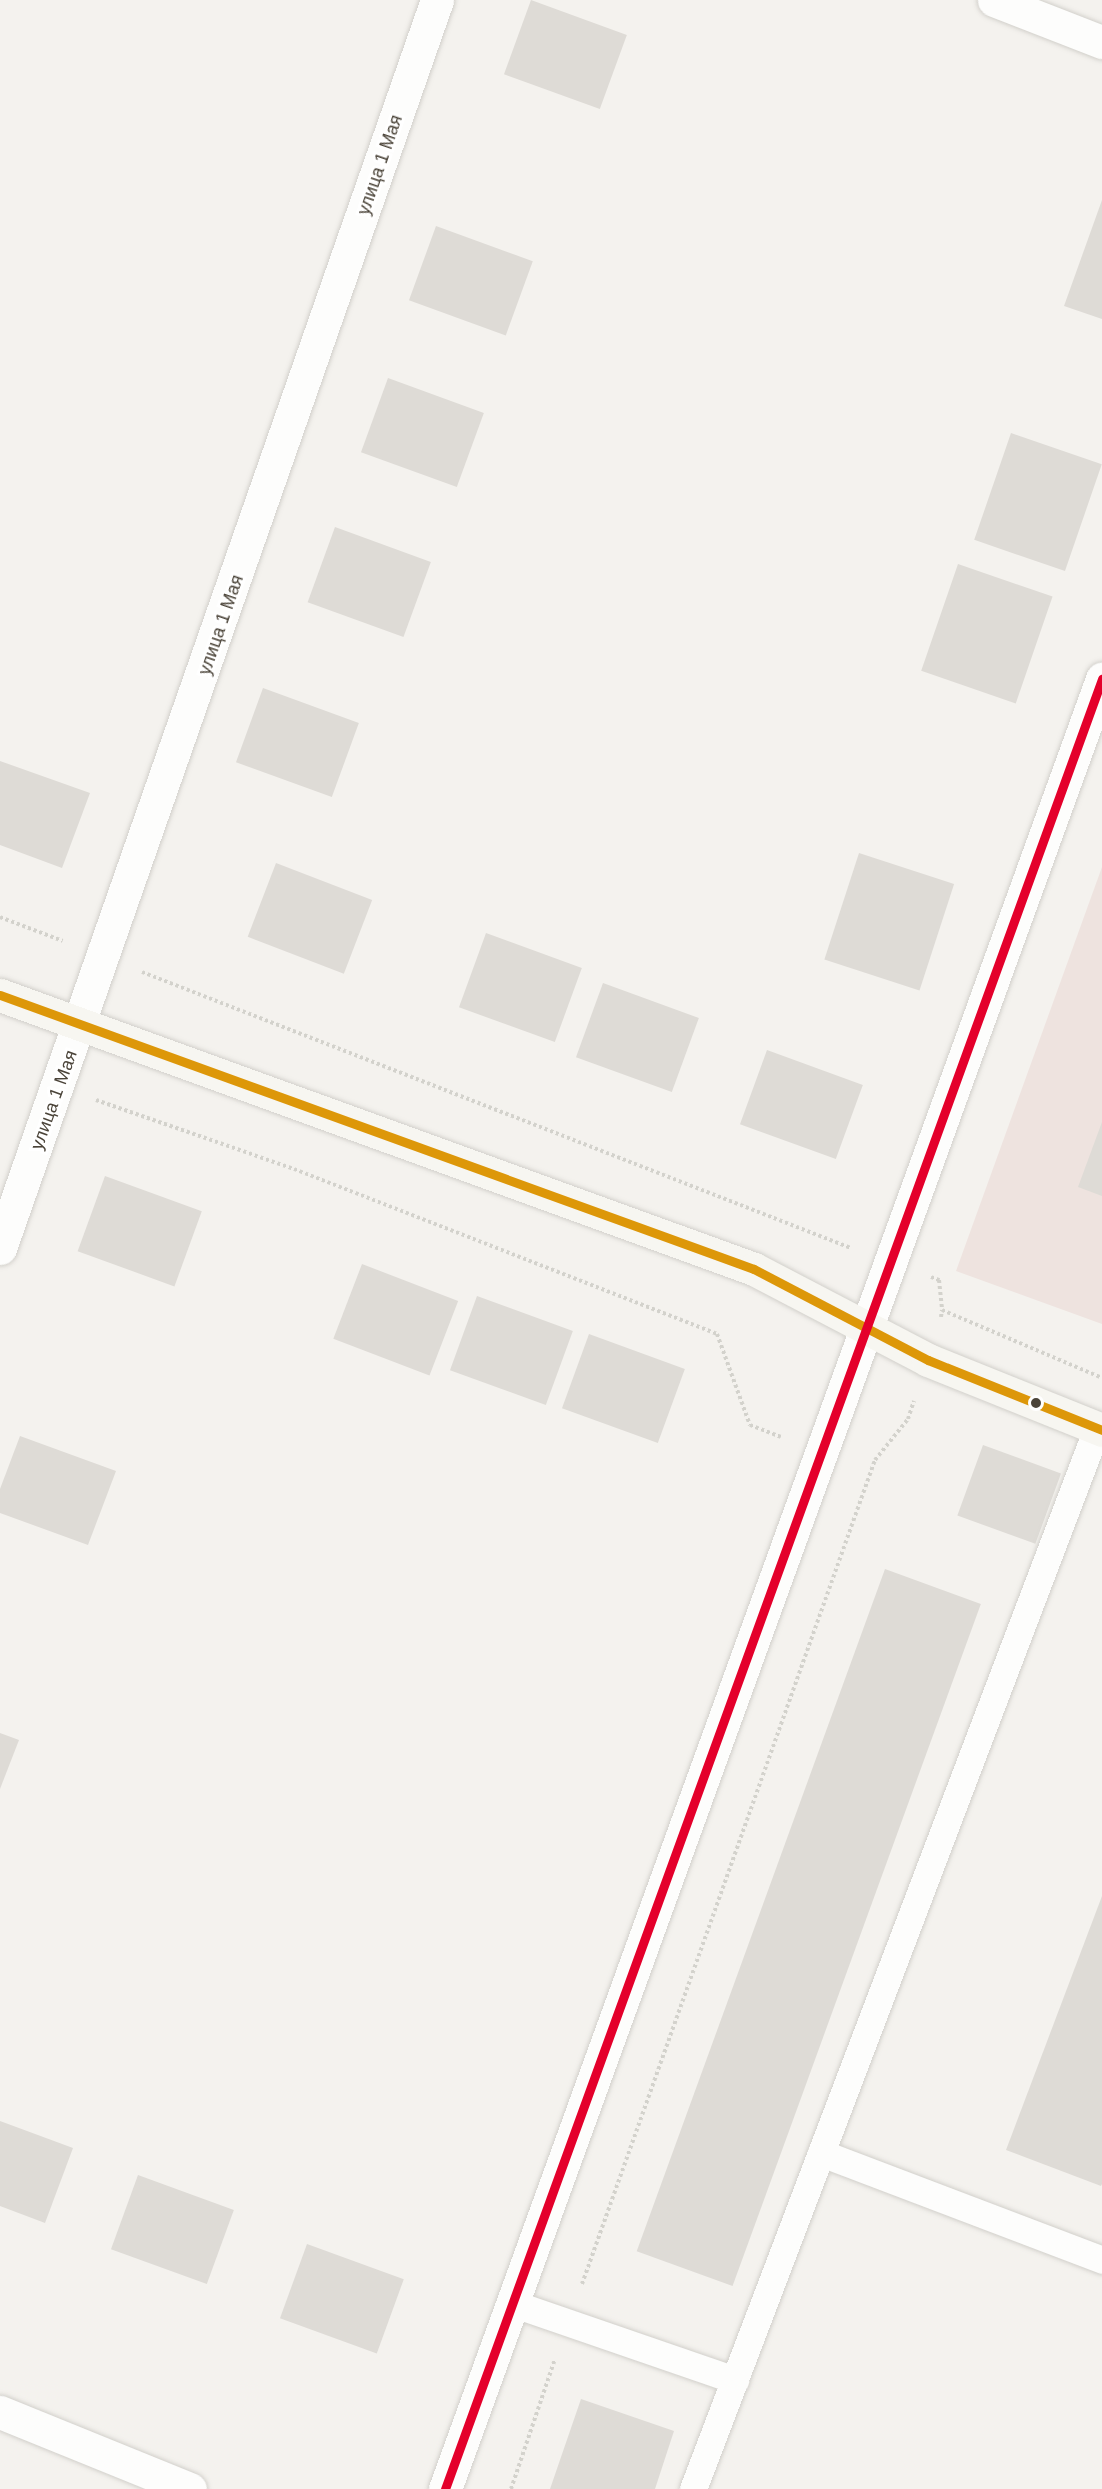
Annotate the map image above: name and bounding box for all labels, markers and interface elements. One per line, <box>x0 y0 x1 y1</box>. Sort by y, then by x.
street label: улица 1 Мая <box>353 112 407 218</box>
street label: улица 1 Мая <box>194 572 248 678</box>
street label: улица 1 Мая <box>26 1047 82 1153</box>
unlabelled marker <box>1030 1397 1042 1409</box>

